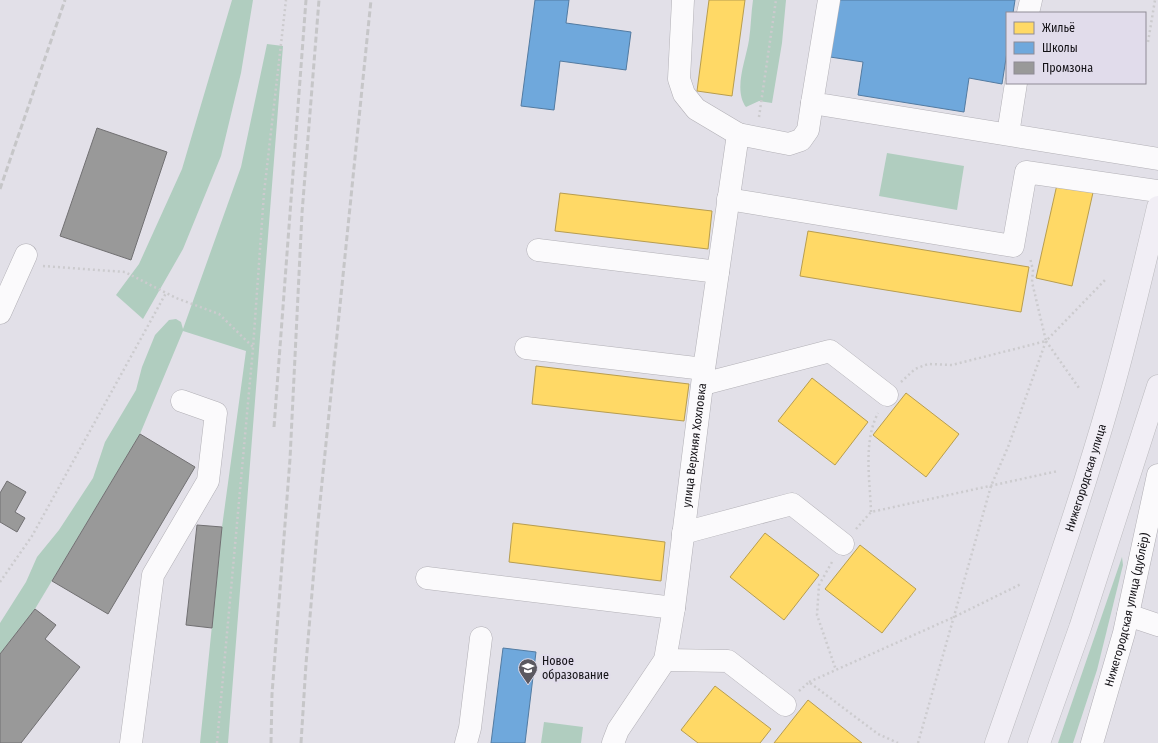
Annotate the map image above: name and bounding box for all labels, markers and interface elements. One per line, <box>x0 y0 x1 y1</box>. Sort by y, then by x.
legend <box>1006 12 1146 84</box>
text: Жильё <box>1042 21 1075 35</box>
text: Школы <box>1042 41 1078 55</box>
text: Промзона <box>1042 61 1093 75</box>
street label: улица Верхняя Хохловка <box>680 382 709 508</box>
street label: Нижегородская улица <box>1062 422 1109 533</box>
street label: Нижегородская улица (дублёр) <box>1102 531 1152 688</box>
place label: Новое образование <box>542 654 609 682</box>
school or university icon: Новое образование <box>517 657 539 685</box>

